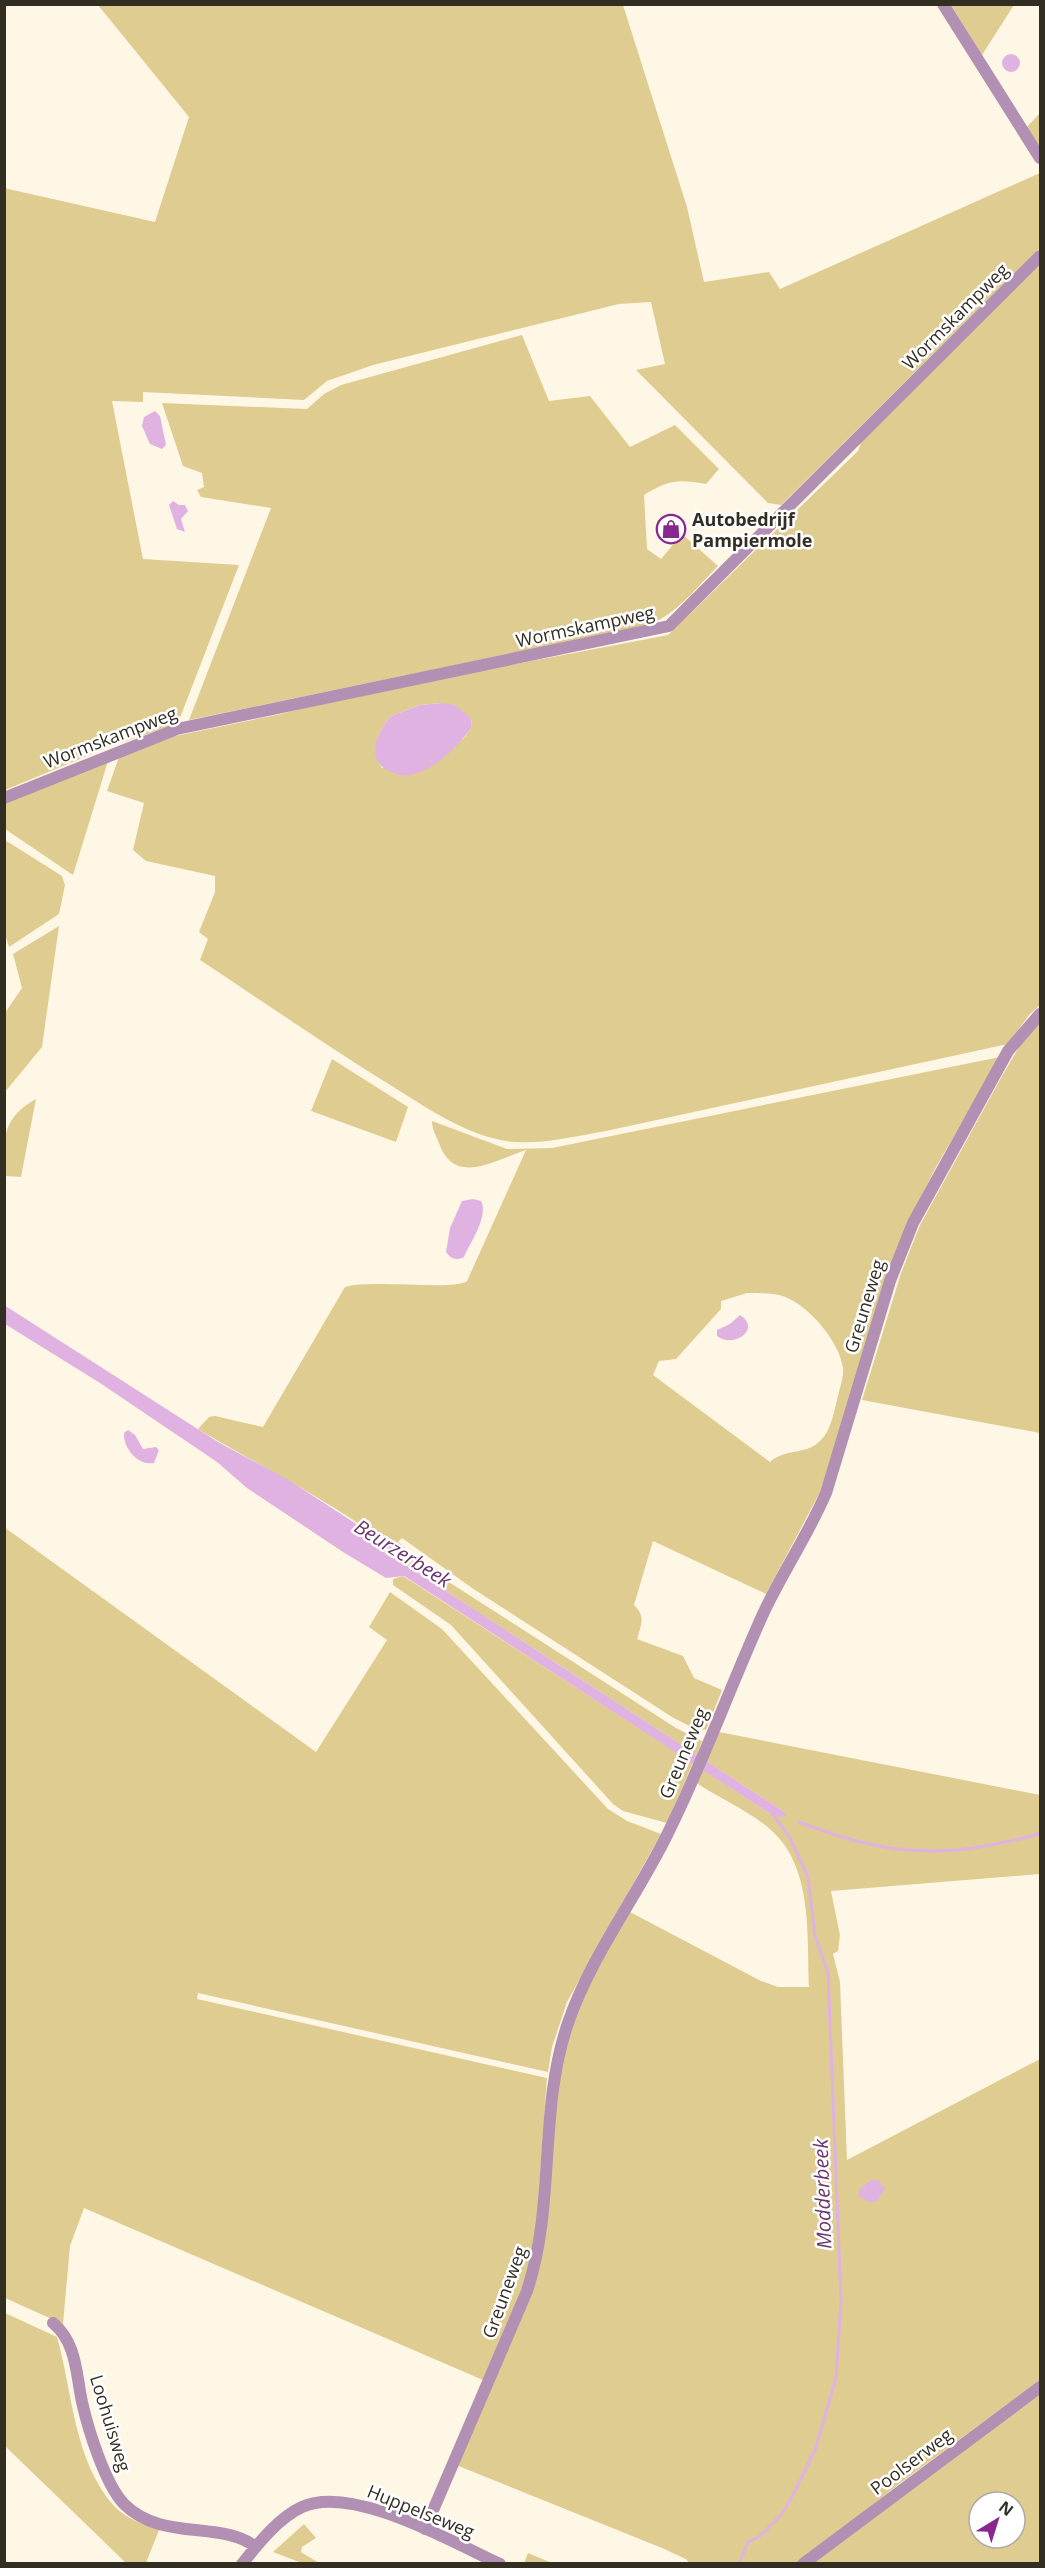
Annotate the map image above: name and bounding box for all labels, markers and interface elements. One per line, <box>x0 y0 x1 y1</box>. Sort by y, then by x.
street label: Wormskampweg <box>897 258 1013 374</box>
place label: Autobedrijf Pampiermole <box>692 507 813 552</box>
shop icon: Autobedrijf Pampiermole <box>655 513 687 545</box>
street label: Wormskampweg <box>514 600 657 652</box>
street label: Wormskampweg <box>40 700 180 773</box>
street label: Greuneweg <box>838 1256 890 1356</box>
water label: Beurzerbeek <box>349 1513 458 1594</box>
street label: Greuneweg <box>653 1704 713 1802</box>
water label: Modderbeek <box>807 2137 837 2250</box>
street label: Greuneweg <box>476 2242 532 2341</box>
street label: Loohuisweg <box>85 2372 137 2475</box>
street label: Poolserweg <box>865 2422 957 2500</box>
street label: Huppelseweg <box>364 2479 478 2543</box>
north arrow <box>967 2490 1027 2550</box>
text: N <box>994 2496 1018 2521</box>

